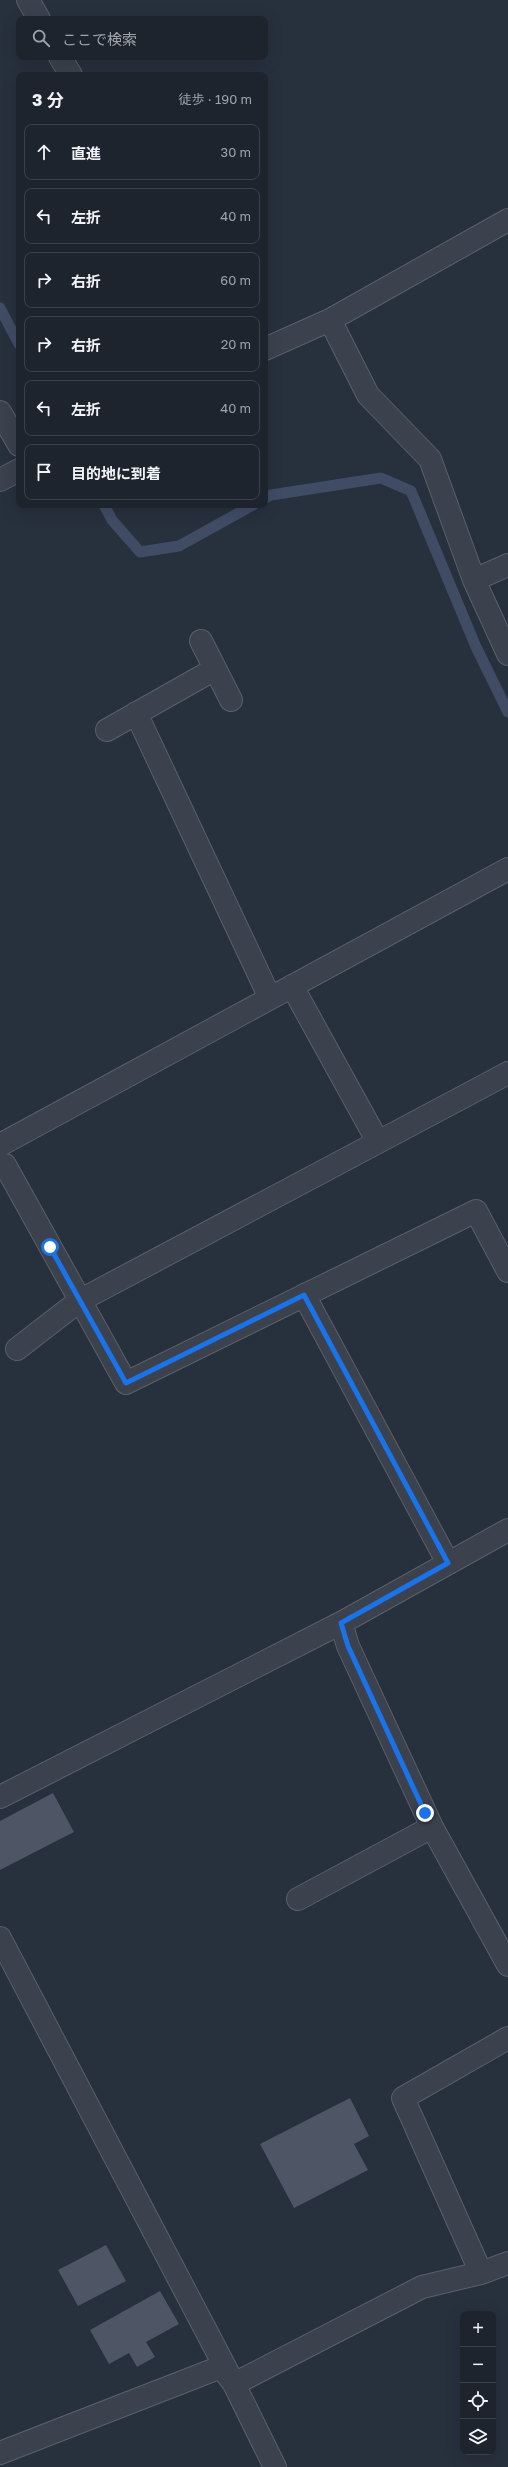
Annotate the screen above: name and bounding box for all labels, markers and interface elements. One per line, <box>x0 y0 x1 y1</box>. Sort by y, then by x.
search box <box>16 16 268 60</box>
icon: search <box>30 27 52 49</box>
text: ここで検索 <box>62 30 137 48</box>
text: 3 分 <box>32 89 64 110</box>
text: 徒歩 · 190 m <box>179 91 252 107</box>
icon: ahead <box>33 141 55 163</box>
text: 直進 <box>71 144 101 162</box>
text: 30 m <box>221 144 251 160</box>
icon: left <box>33 205 55 227</box>
text: 左折 <box>71 208 101 226</box>
text: 40 m <box>220 208 251 224</box>
icon: right <box>33 269 55 291</box>
text: 右折 <box>71 272 101 290</box>
text: 60 m <box>220 272 251 288</box>
icon: right <box>33 333 55 355</box>
text: 右折 <box>71 336 101 354</box>
text: 20 m <box>221 336 251 352</box>
icon: left <box>33 397 55 419</box>
text: 左折 <box>71 400 101 418</box>
text: 40 m <box>220 400 251 416</box>
icon: arrive <box>33 461 55 483</box>
text: 目的地に到着 <box>71 464 161 482</box>
route start <box>41 1238 59 1256</box>
route end <box>416 1804 434 1822</box>
map controls <box>460 2311 496 2455</box>
button: + <box>460 2311 496 2347</box>
button: − <box>460 2347 496 2383</box>
button: locate <box>460 2383 496 2419</box>
button: layers <box>460 2419 496 2455</box>

